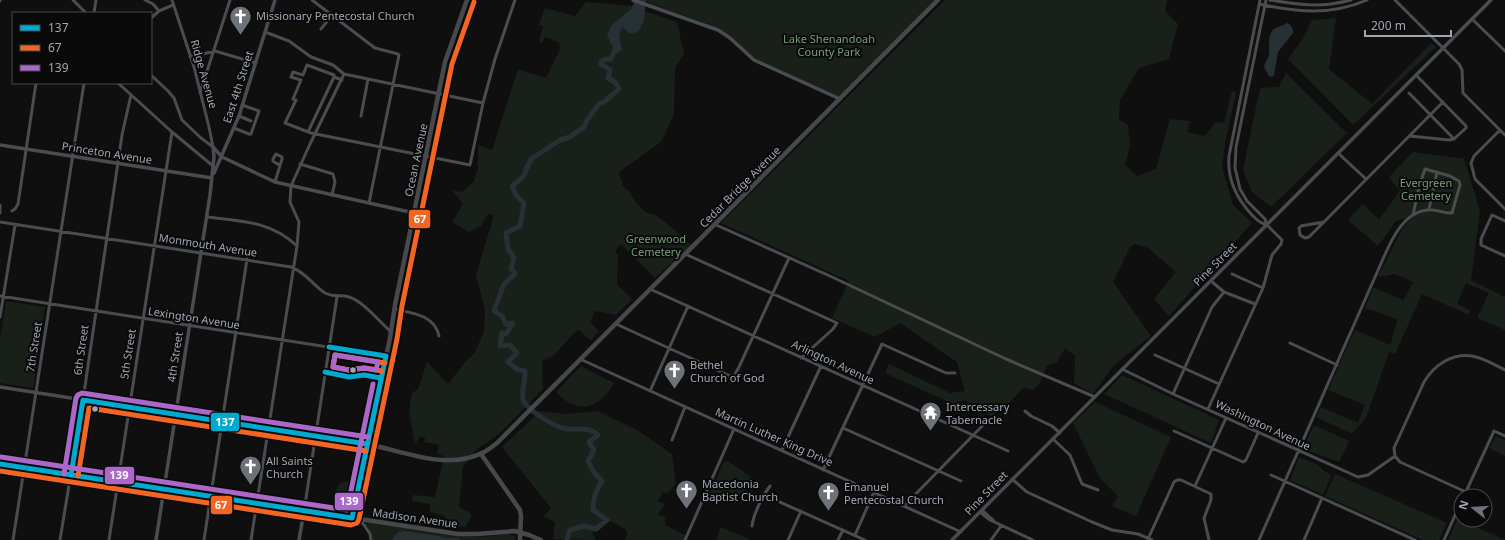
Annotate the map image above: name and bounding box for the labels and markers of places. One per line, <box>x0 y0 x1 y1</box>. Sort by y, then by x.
church icon: Missionary Pentecostal Church <box>227 3 253 36</box>
place label: Missionary Pentecostal Church <box>256 8 415 23</box>
place label: Bethel Church of God <box>690 357 765 385</box>
church icon: Bethel Church of God <box>662 358 688 391</box>
unlabelled marker <box>348 365 358 375</box>
place label: Intercessary Tabernacle <box>946 399 1010 427</box>
temple icon: Intercessary Tabernacle <box>918 400 944 433</box>
unlabelled marker <box>90 404 100 414</box>
place label: All Saints Church <box>266 453 313 481</box>
church icon: All Saints Church <box>238 454 264 487</box>
place label: Macedonia Baptist Church <box>702 476 778 504</box>
church icon: Macedonia Baptist Church <box>674 477 700 510</box>
place label: Emanuel Pentecostal Church <box>844 479 944 507</box>
church icon: Emanuel Pentecostal Church <box>815 480 841 513</box>

